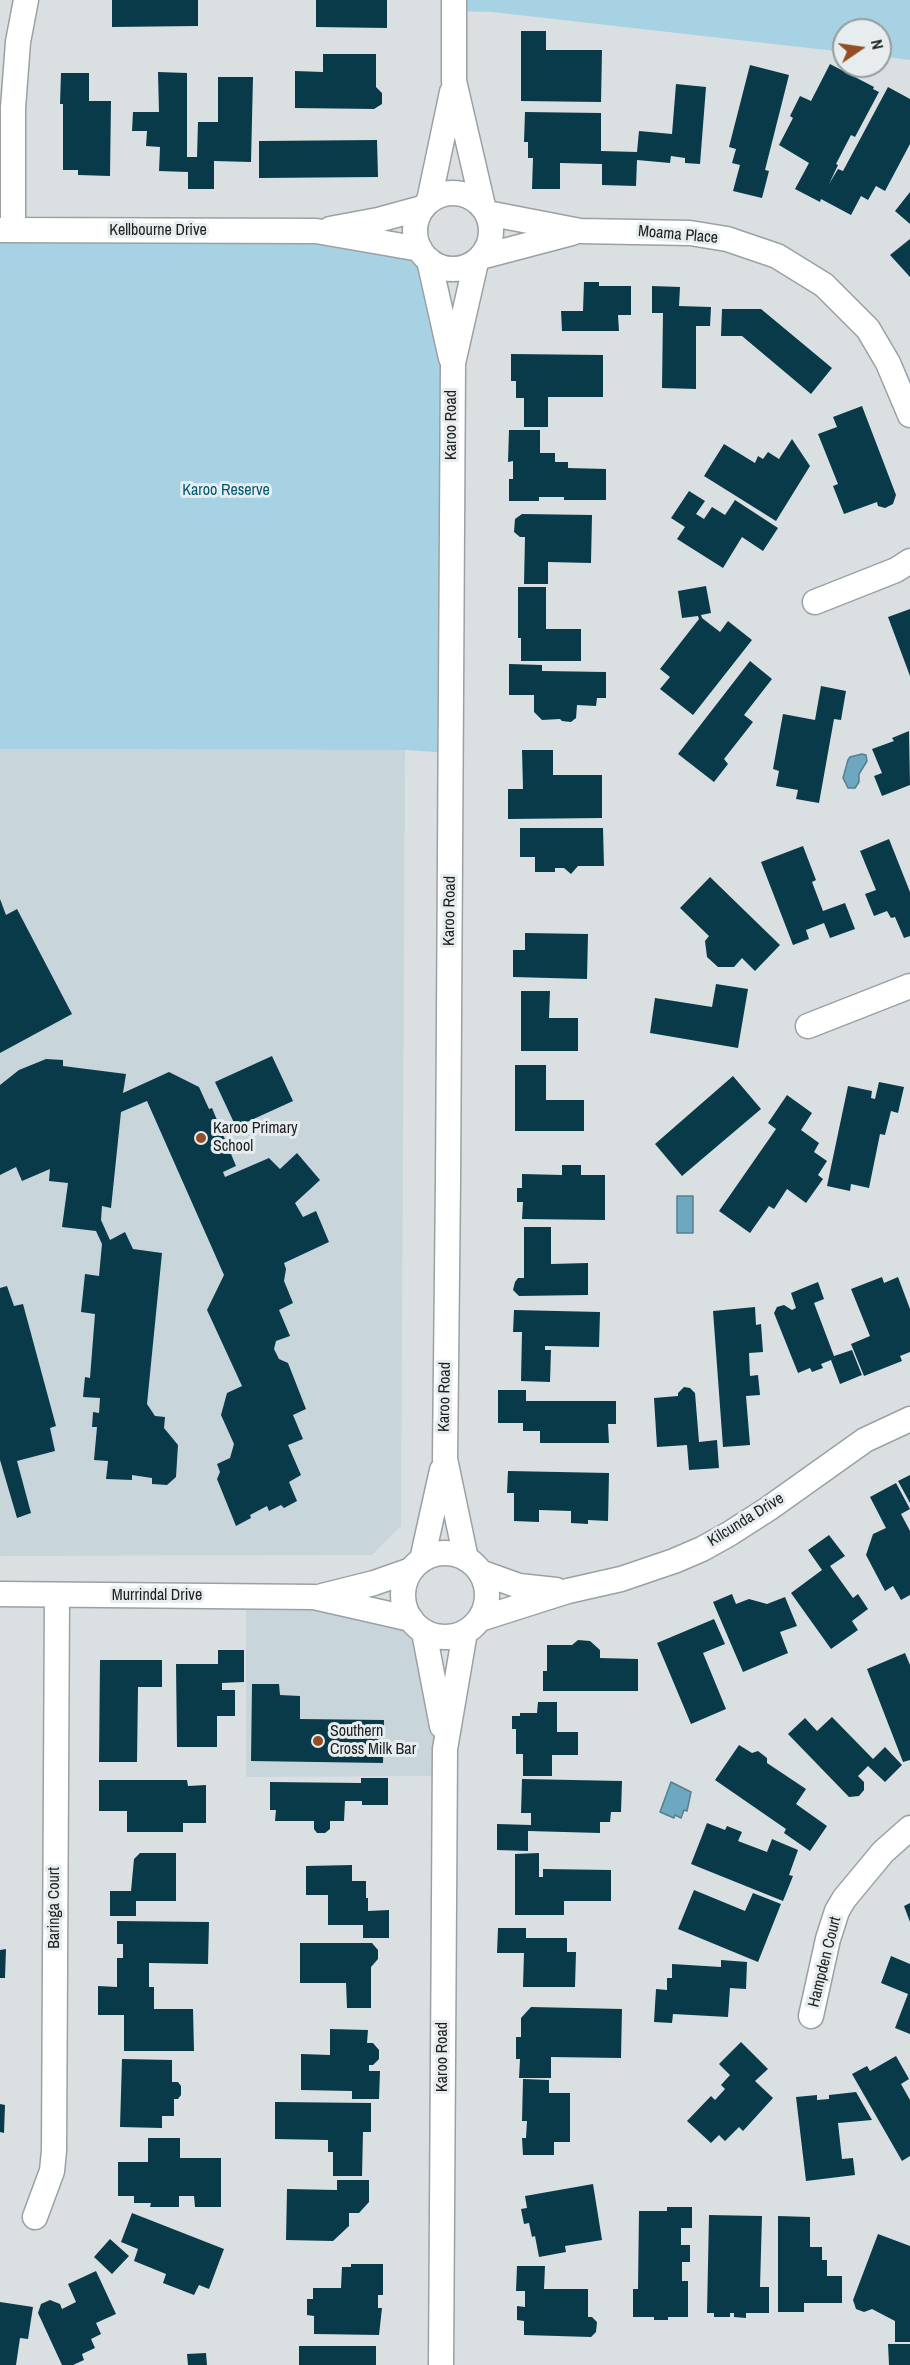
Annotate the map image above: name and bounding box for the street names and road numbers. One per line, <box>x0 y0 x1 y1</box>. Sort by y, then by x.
street label: Kellbourne Drive <box>109 221 207 241</box>
street label: Moama Place <box>637 222 719 248</box>
street label: Karoo Road <box>442 390 462 460</box>
street label: Karoo Road <box>440 876 460 946</box>
street label: Karoo Road <box>435 1362 455 1432</box>
street label: Kilcunda Drive <box>704 1489 788 1551</box>
street label: Murrindal Drive <box>112 1586 202 1606</box>
street label: Baringa Court <box>45 1867 65 1949</box>
street label: Hampden Court <box>804 1915 846 2009</box>
street label: Karoo Road <box>433 2022 453 2092</box>

